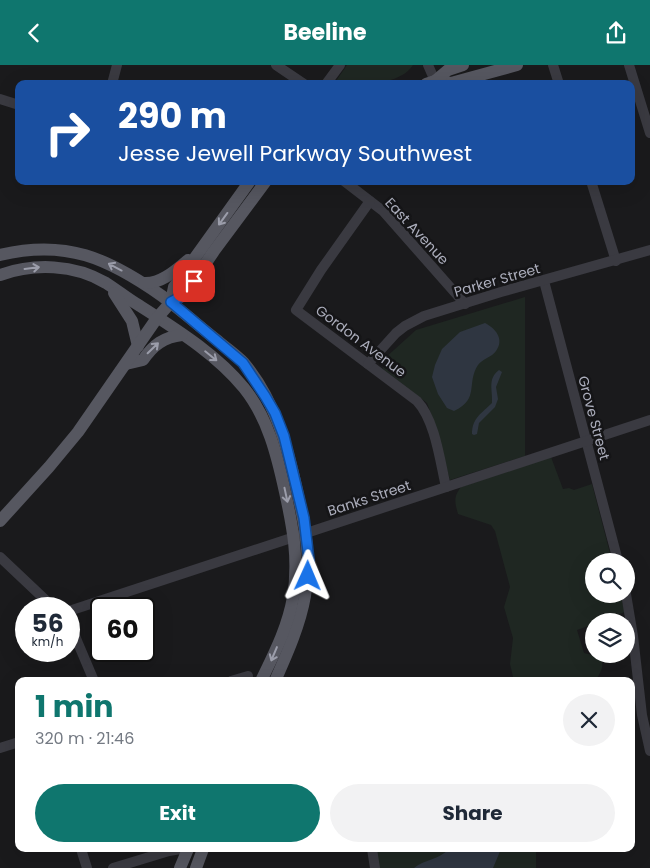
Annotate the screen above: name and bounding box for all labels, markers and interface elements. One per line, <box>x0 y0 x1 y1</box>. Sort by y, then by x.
text: Beeline <box>284 17 366 48</box>
icon: back <box>20 19 48 47</box>
icon: share <box>602 19 630 47</box>
text: 290 m <box>118 91 227 140</box>
icon: right <box>35 100 100 165</box>
text: Jesse Jewell Parkway Southwest <box>118 138 472 169</box>
street label: East Avenue <box>381 193 454 269</box>
one-way arrow <box>217 212 228 225</box>
street label: Parker Street <box>452 258 542 302</box>
pin <box>173 260 215 302</box>
one-way arrow <box>108 262 123 272</box>
one-way arrow <box>23 263 39 273</box>
icon: arrive <box>180 267 208 295</box>
street label: Gordon Avenue <box>312 300 411 382</box>
one-way arrow <box>147 342 159 354</box>
one-way arrow <box>205 350 218 361</box>
street label: Grove Street <box>573 374 615 462</box>
street label: Banks Street <box>325 475 413 521</box>
one-way arrow <box>282 487 291 503</box>
position arrow <box>281 549 333 601</box>
map controls <box>585 553 635 663</box>
button: search <box>585 553 635 603</box>
speed limit sign: 60 <box>90 597 155 662</box>
text: 56 <box>31 606 64 641</box>
button: layers <box>585 613 635 663</box>
text: km/h <box>32 633 63 650</box>
one-way arrow <box>268 646 278 661</box>
text: 1 min <box>35 685 113 728</box>
button: close <box>563 694 615 746</box>
text: 320 m · 21:46 <box>35 727 134 750</box>
button: Exit <box>35 784 320 842</box>
button: Share <box>330 784 615 842</box>

